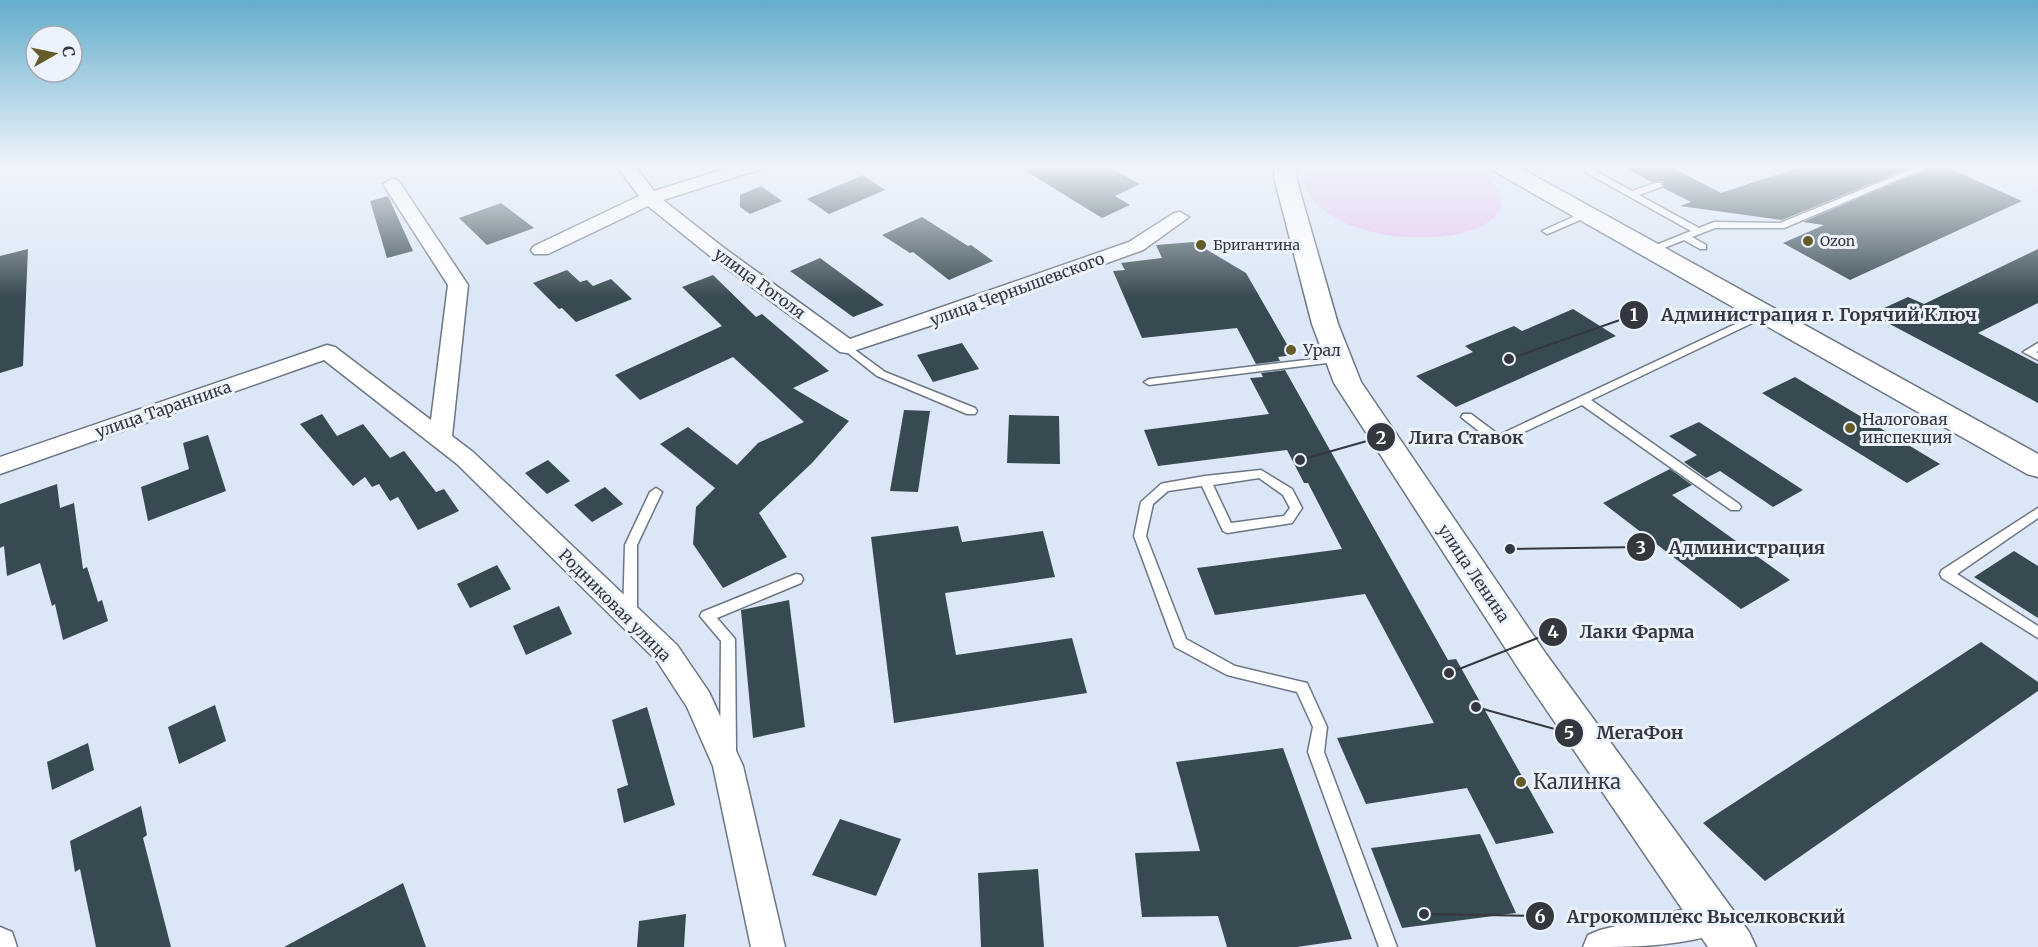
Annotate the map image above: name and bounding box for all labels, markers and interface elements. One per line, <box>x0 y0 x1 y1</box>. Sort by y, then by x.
north arrow <box>24 24 84 84</box>
text: С <box>58 45 80 58</box>
place label: Ozon <box>1820 232 1855 250</box>
marker: Ozon <box>1801 234 1815 248</box>
place label: Бригантина <box>1213 236 1300 254</box>
marker: Бригантина <box>1194 238 1208 252</box>
street label: улица Гоголя <box>711 243 809 323</box>
street label: улица Чернышевского <box>927 248 1107 330</box>
callout: Администрация г. Горячий Ключ <box>1619 297 1989 333</box>
text: 1 <box>1630 303 1638 326</box>
text: Администрация г. Горячий Ключ <box>1660 303 1977 326</box>
place label: Урал <box>1302 340 1341 360</box>
marker: Урал <box>1284 343 1298 357</box>
street label: улица Таранника <box>92 376 234 442</box>
place label: Налоговая инспекция <box>1862 409 1952 447</box>
callout: Лига Ставок <box>1366 419 1535 455</box>
marker: Налоговая инспекция <box>1843 421 1857 435</box>
text: 2 <box>1376 426 1386 449</box>
text: Лига Ставок <box>1408 426 1524 449</box>
street label: улица Ленина <box>1434 520 1514 626</box>
callout: Администрация <box>1626 529 1837 565</box>
text: 3 <box>1636 536 1646 559</box>
text: Администрация <box>1668 536 1825 559</box>
street label: Родниковая улица <box>555 545 676 666</box>
callout: Лаки Фарма <box>1538 614 1706 650</box>
text: 4 <box>1547 620 1559 643</box>
text: Лаки Фарма <box>1580 620 1694 643</box>
callout: МегаФон <box>1554 715 1695 751</box>
text: 5 <box>1564 721 1574 744</box>
text: МегаФон <box>1597 721 1684 744</box>
place label: Калинка <box>1533 769 1621 794</box>
marker: Калинка <box>1514 775 1528 789</box>
callout: Агрокомплекс Выселковский <box>1525 898 1857 934</box>
text: 6 <box>1534 905 1546 928</box>
text: Агрокомплекс Выселковский <box>1566 905 1846 928</box>

